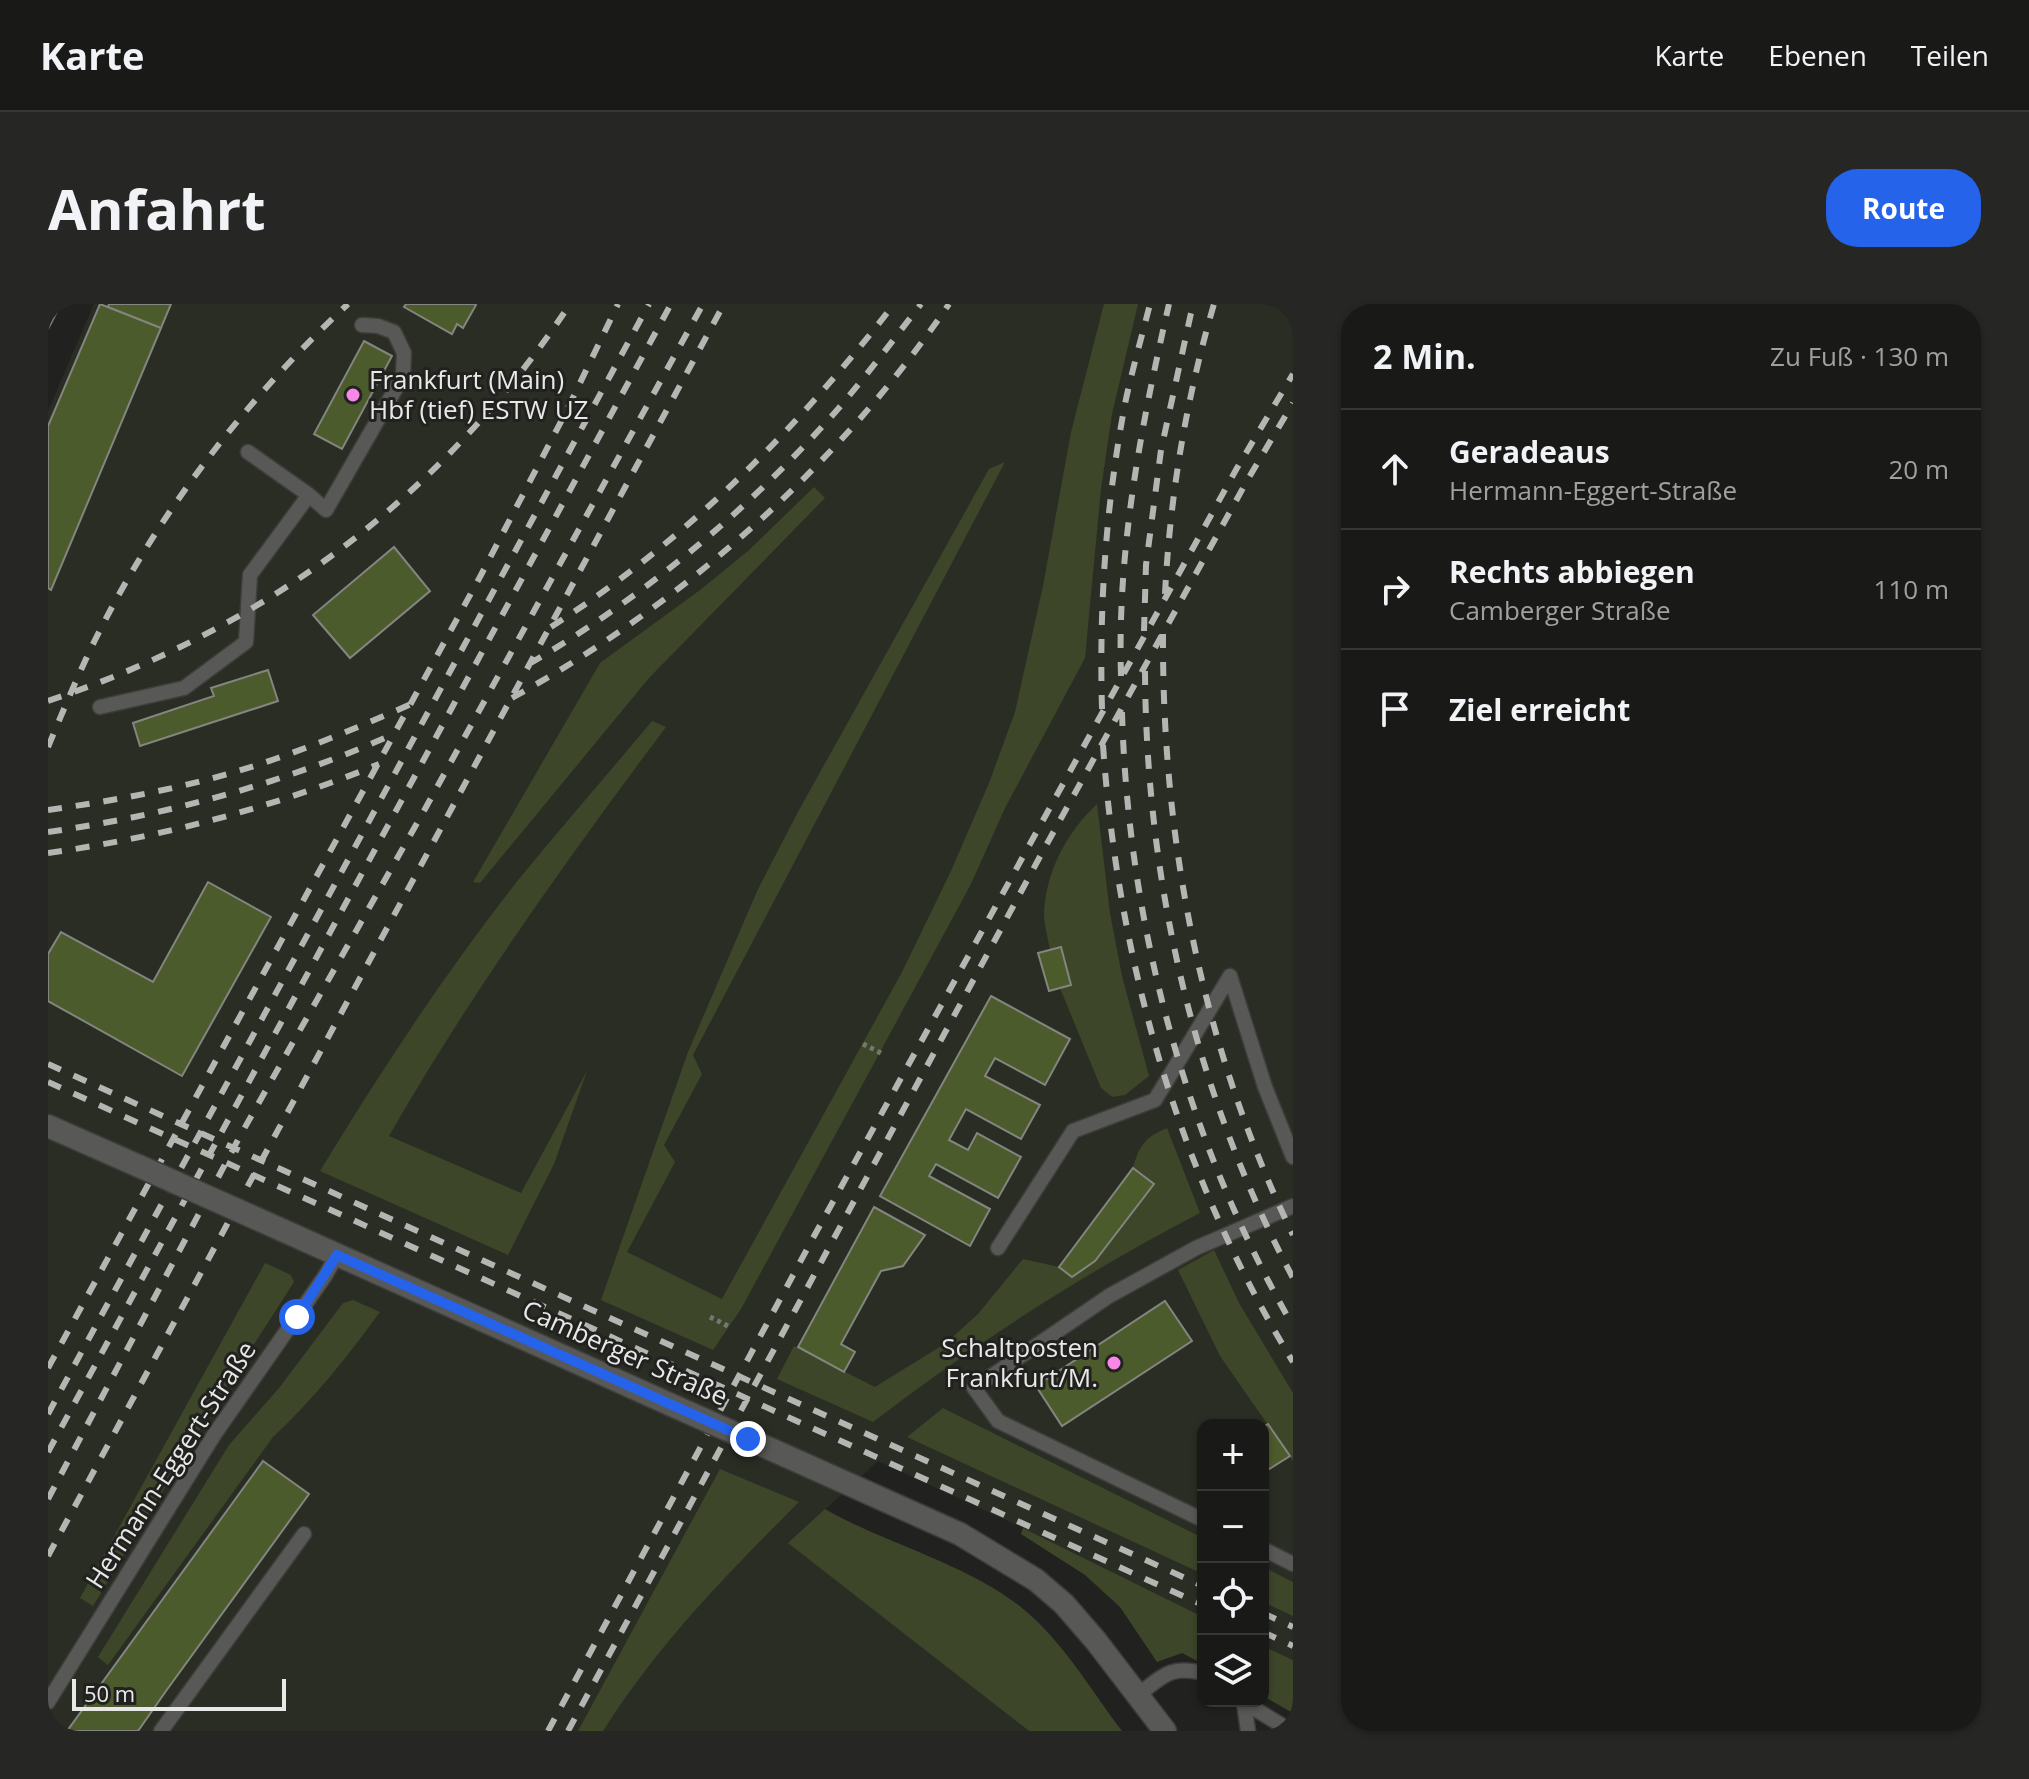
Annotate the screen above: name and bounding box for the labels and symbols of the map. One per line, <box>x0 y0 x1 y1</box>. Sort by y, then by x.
place label: Frankfurt (Main) Hbf (tief) ESTW UZ <box>369 361 588 427</box>
marker: Frankfurt (Main) Hbf (tief) ESTW UZ <box>344 386 362 404</box>
street label: Camberger Straße <box>517 1291 734 1414</box>
route start <box>279 1299 315 1335</box>
place label: Schaltposten Frankfurt/M. <box>941 1329 1098 1395</box>
street label: Hermann-Eggert-Straße <box>77 1334 264 1595</box>
marker: Schaltposten Frankfurt/M. <box>1105 1354 1123 1372</box>
route end <box>730 1421 766 1457</box>
scale bar <box>72 1675 286 1711</box>

